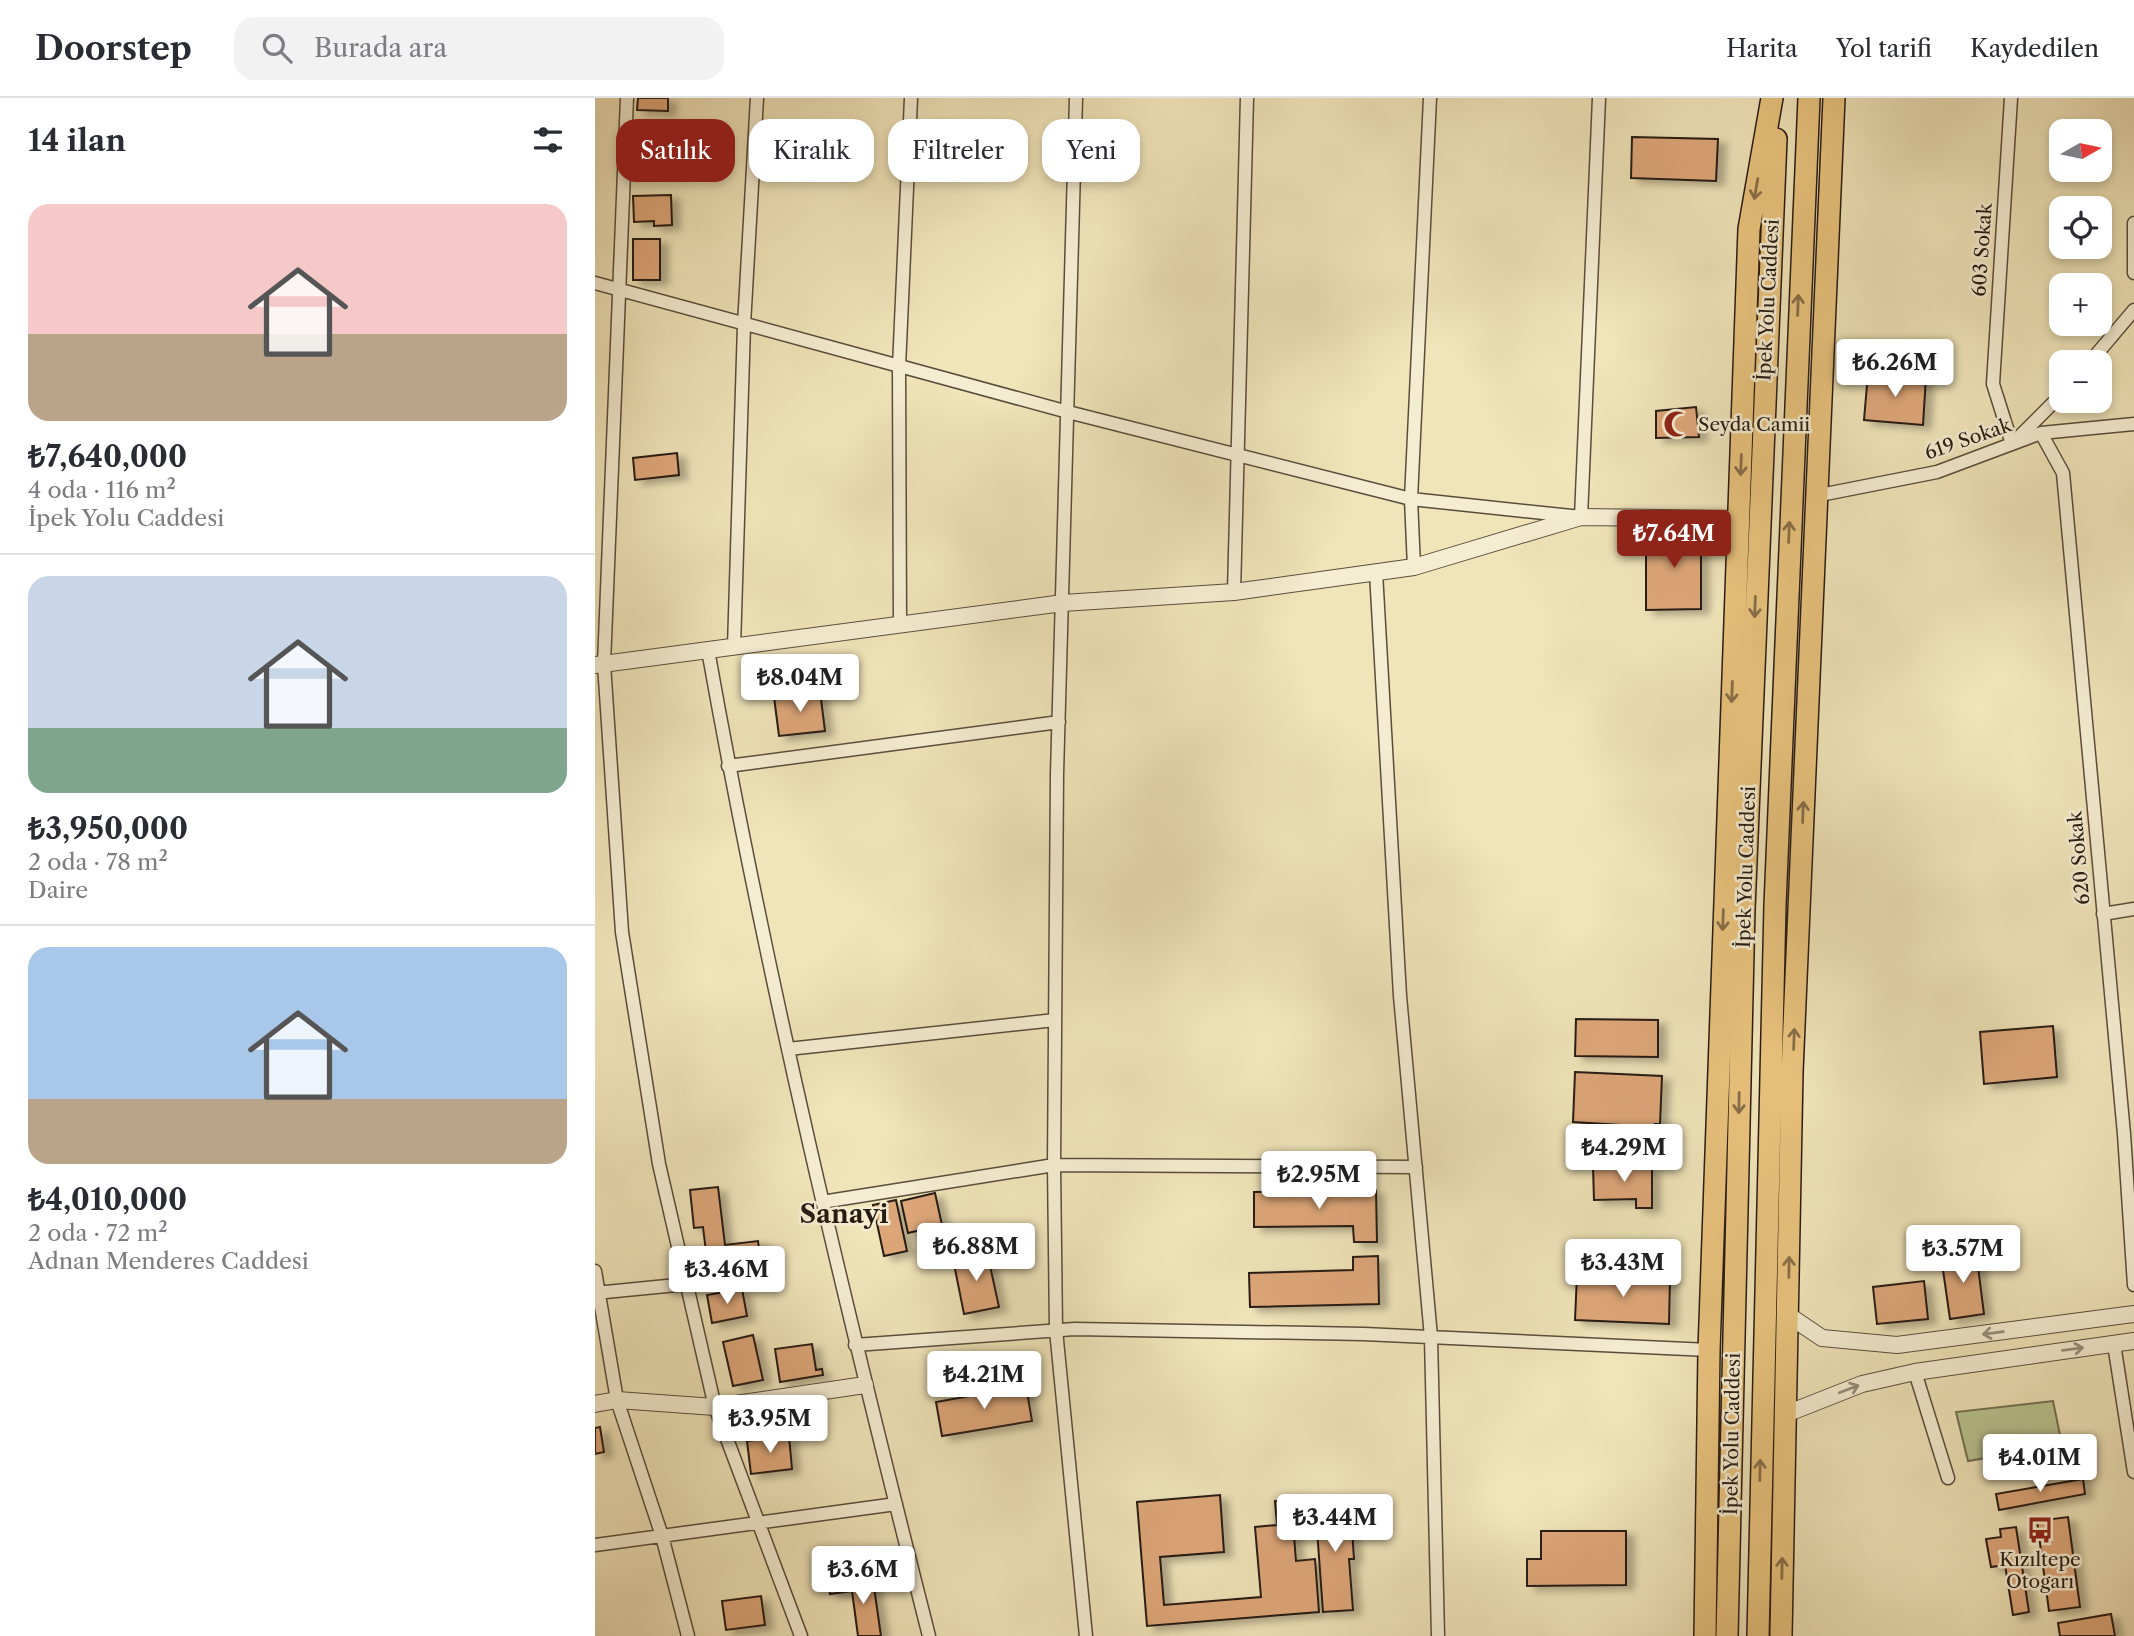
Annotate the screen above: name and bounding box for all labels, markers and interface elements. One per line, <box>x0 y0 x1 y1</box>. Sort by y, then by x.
search box <box>234 17 724 80</box>
text: Doorstep <box>35 28 192 69</box>
icon: search <box>258 29 296 67</box>
text: Burada ara <box>314 32 447 64</box>
text: Harita <box>1726 34 1798 63</box>
text: Yol tarifi <box>1836 34 1932 63</box>
text: Kaydedilen <box>1970 34 2099 63</box>
chip: Satılık <box>616 119 735 182</box>
chip: Kiralık <box>749 119 874 182</box>
chip: Filtreler <box>888 119 1028 182</box>
chip: Yeni <box>1042 119 1140 182</box>
north arrow <box>2049 119 2112 182</box>
map controls <box>2049 119 2112 413</box>
icon: filters <box>529 121 567 159</box>
text: 14 ilan <box>28 122 126 159</box>
one-way arrow <box>1749 177 1762 200</box>
button: locate <box>2049 196 2112 259</box>
street label: 603 Sokak <box>1967 202 1997 297</box>
street label: İpek Yolu Caddesi <box>1752 218 1784 382</box>
icon: home <box>235 249 361 375</box>
button: + <box>2049 273 2112 336</box>
one-way arrow <box>1792 294 1805 317</box>
pin: ₺6.26M <box>1838 340 1952 399</box>
text: ₺6.26M <box>1852 348 1938 376</box>
button: − <box>2049 350 2112 413</box>
mosque icon: Seyda Camii <box>1662 409 1692 439</box>
place label: Seyda Camii <box>1698 413 1810 436</box>
street label: 619 Sokak <box>1922 413 2015 465</box>
text: ₺7,640,000 <box>28 438 187 475</box>
one-way arrow <box>1735 453 1748 476</box>
text: 4 oda · 116 m² <box>28 476 176 504</box>
text: İpek Yolu Caddesi <box>28 504 224 532</box>
pin: ₺7.64M <box>1617 510 1731 570</box>
text: ₺7.64M <box>1633 519 1715 547</box>
one-way arrow <box>1782 521 1795 544</box>
one-way arrow <box>1748 595 1761 618</box>
icon: home <box>235 621 361 747</box>
pin: ₺8.04M <box>743 654 857 714</box>
text: ₺8.04M <box>757 663 843 691</box>
one-way arrow <box>1725 681 1738 704</box>
street label: İpek Yolu Caddesi <box>1732 785 1760 948</box>
one-way arrow <box>1797 801 1810 824</box>
street label: 620 Sokak <box>2063 809 2095 906</box>
text: ₺3,950,000 <box>28 810 188 847</box>
text: 2 oda · 78 m² <box>28 848 168 876</box>
text: Daire <box>28 876 88 904</box>
one-way arrow <box>1717 908 1730 931</box>
icon: home <box>235 992 361 1118</box>
one-way arrow <box>1787 1028 1800 1051</box>
one-way arrow <box>1733 1092 1746 1115</box>
pin: ₺4.29M <box>1567 1124 1681 1184</box>
text: ₺4.29M <box>1582 1133 1666 1161</box>
pin: ₺2.95M <box>1262 1152 1376 1211</box>
text: ₺2.95M <box>1277 1160 1361 1188</box>
text: ₺4,010,000 <box>28 1181 187 1218</box>
district label: Sanayi <box>799 1198 889 1230</box>
text: 2 oda · 72 m² <box>28 1219 168 1247</box>
pin: ₺6.88M <box>919 1224 1033 1283</box>
pin: ₺3.57M <box>1906 1226 2020 1285</box>
text: ₺6.88M <box>933 1232 1019 1260</box>
text: ₺3.57M <box>1922 1234 2004 1262</box>
pin: ₺3.43M <box>1566 1240 1680 1299</box>
pin: ₺3.46M <box>670 1246 784 1306</box>
text: Adnan Menderes Caddesi <box>28 1247 309 1275</box>
text: ₺3.43M <box>1581 1248 1665 1276</box>
text: ₺3.46M <box>685 1255 769 1283</box>
one-way arrow <box>1782 1256 1796 1279</box>
one-way arrow <box>1983 1326 2005 1339</box>
one-way arrow <box>2061 1343 2084 1356</box>
pin: ₺4.21M <box>927 1352 1041 1411</box>
street label: İpek Yolu Caddesi <box>1719 1353 1745 1515</box>
text: ₺4.21M <box>943 1360 1025 1388</box>
one-way arrow <box>1838 1381 1860 1394</box>
pin: ₺3.95M <box>713 1396 827 1455</box>
text: ₺3.95M <box>729 1404 811 1432</box>
pin: ₺4.01M <box>1983 1434 2097 1494</box>
text: ₺4.01M <box>1999 1443 2081 1471</box>
one-way arrow <box>1754 1459 1767 1482</box>
pin: ₺3.44M <box>1278 1494 1392 1554</box>
text: ₺3.44M <box>1293 1503 1377 1531</box>
bus stop icon: Kızıltepe Otogarı <box>2025 1515 2055 1545</box>
pin: ₺3.6M <box>814 1546 912 1606</box>
place label: Kızıltepe Otogarı <box>1999 1548 2081 1593</box>
text: ₺3.6M <box>828 1555 898 1583</box>
one-way arrow <box>1776 1557 1789 1580</box>

